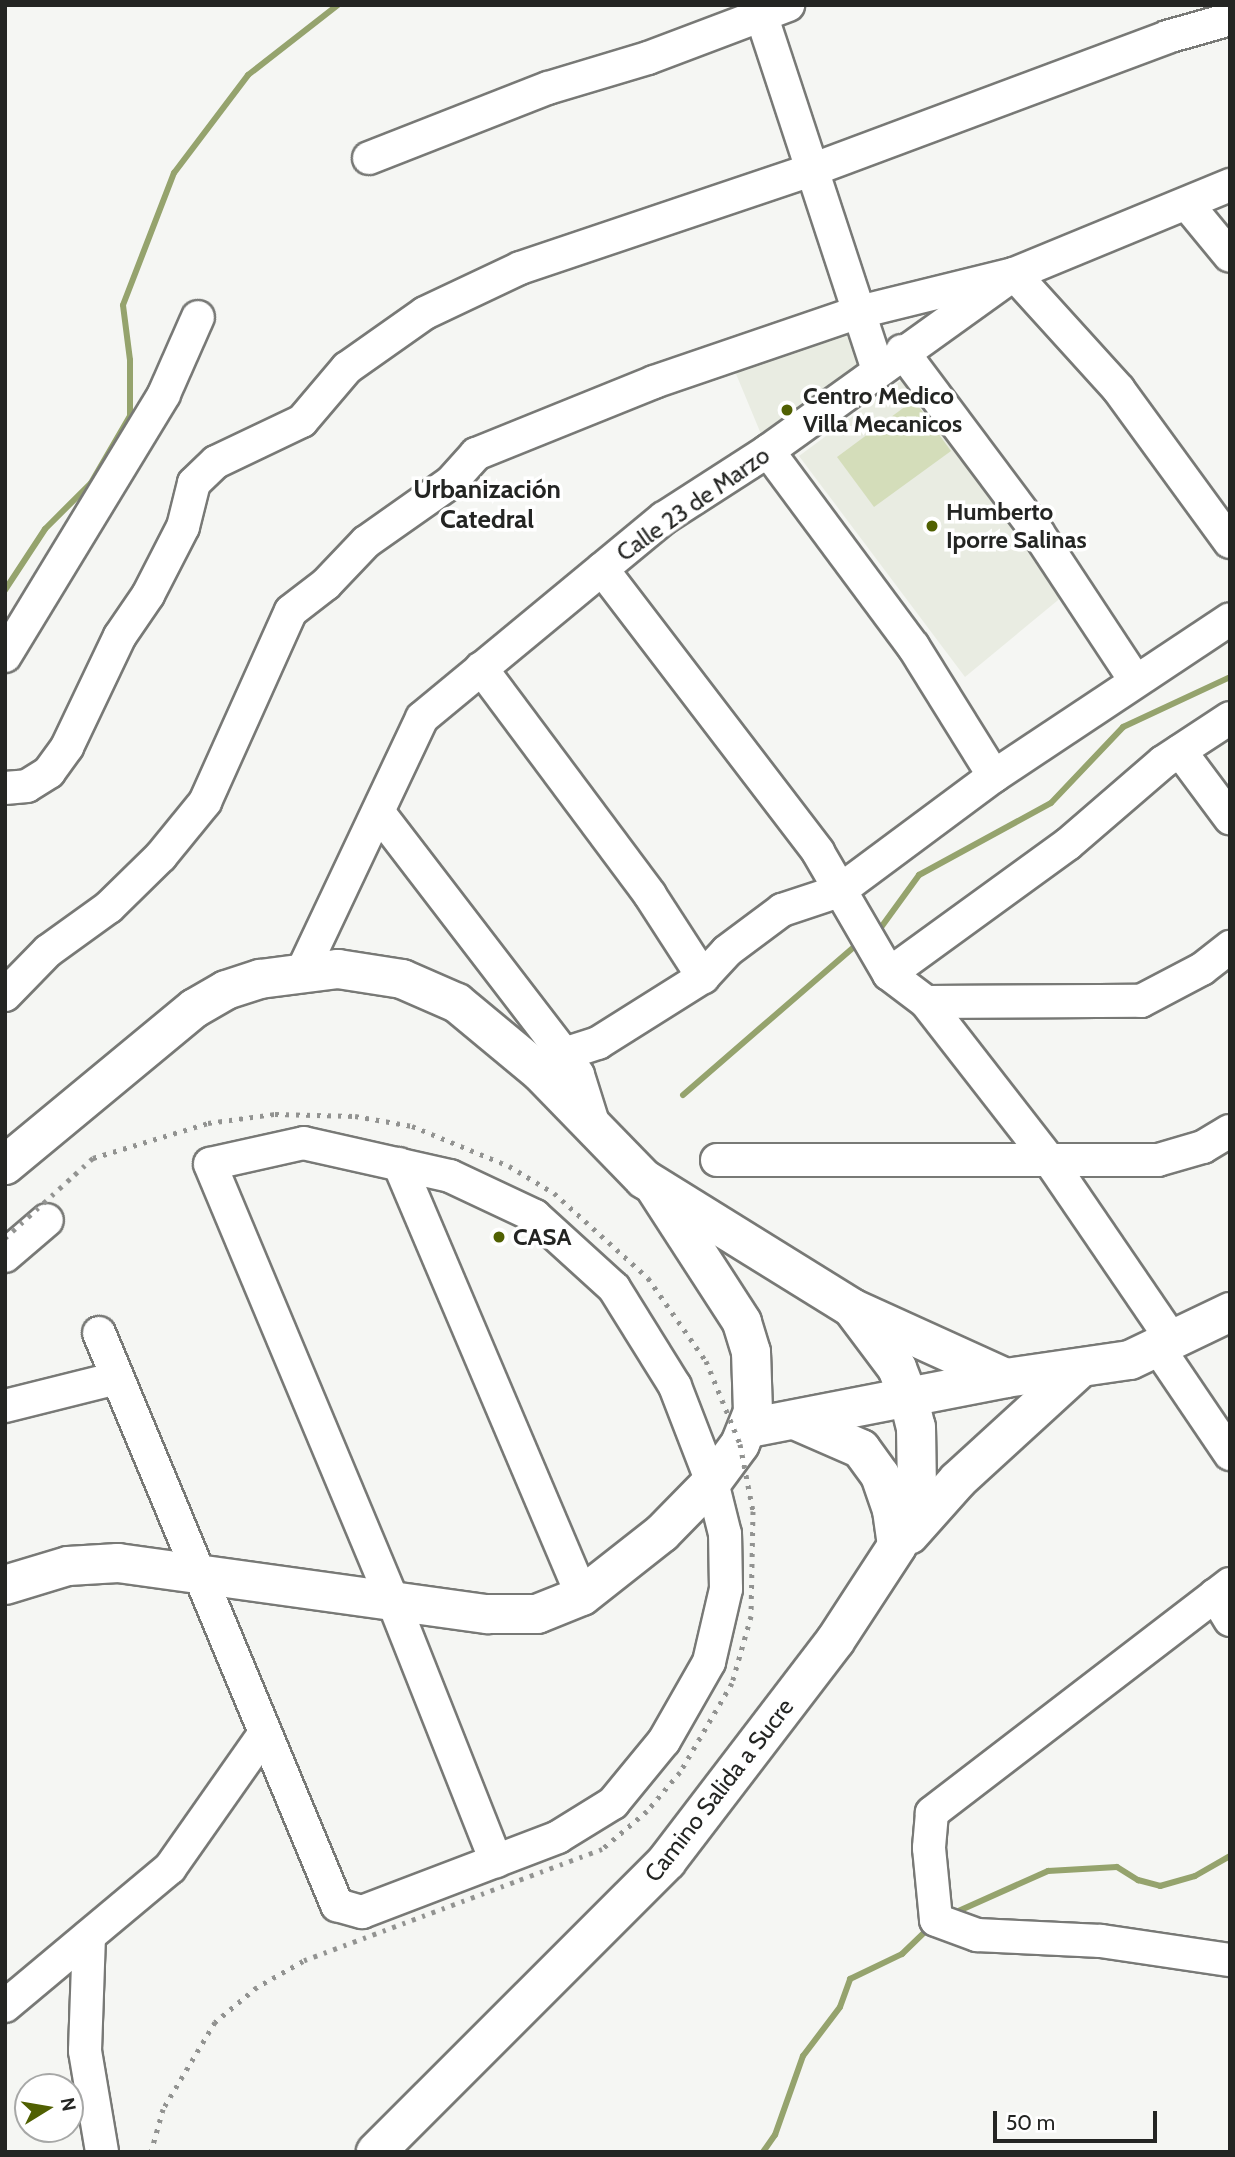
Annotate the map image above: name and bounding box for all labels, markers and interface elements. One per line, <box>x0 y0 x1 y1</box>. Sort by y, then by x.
place label: Centro Medico Villa Mecanicos <box>803 382 962 438</box>
marker: Centro Medico Villa Mecanicos <box>777 400 797 420</box>
street label: Calle 23 de Marzo <box>611 441 775 567</box>
district label: Urbanización Catedral <box>413 474 561 536</box>
place label: Humberto Iporre Salinas <box>946 498 1087 554</box>
marker: Humberto Iporre Salinas <box>924 518 940 534</box>
place label: CASA <box>513 1223 572 1251</box>
marker: CASA <box>491 1229 507 1245</box>
street label: Camino Salida a Sucre <box>638 1693 800 1887</box>
north arrow <box>14 2073 84 2143</box>
text: N <box>56 2095 81 2113</box>
scale bar <box>997 2098 1162 2142</box>
text: 50 m <box>1006 2110 1055 2135</box>

